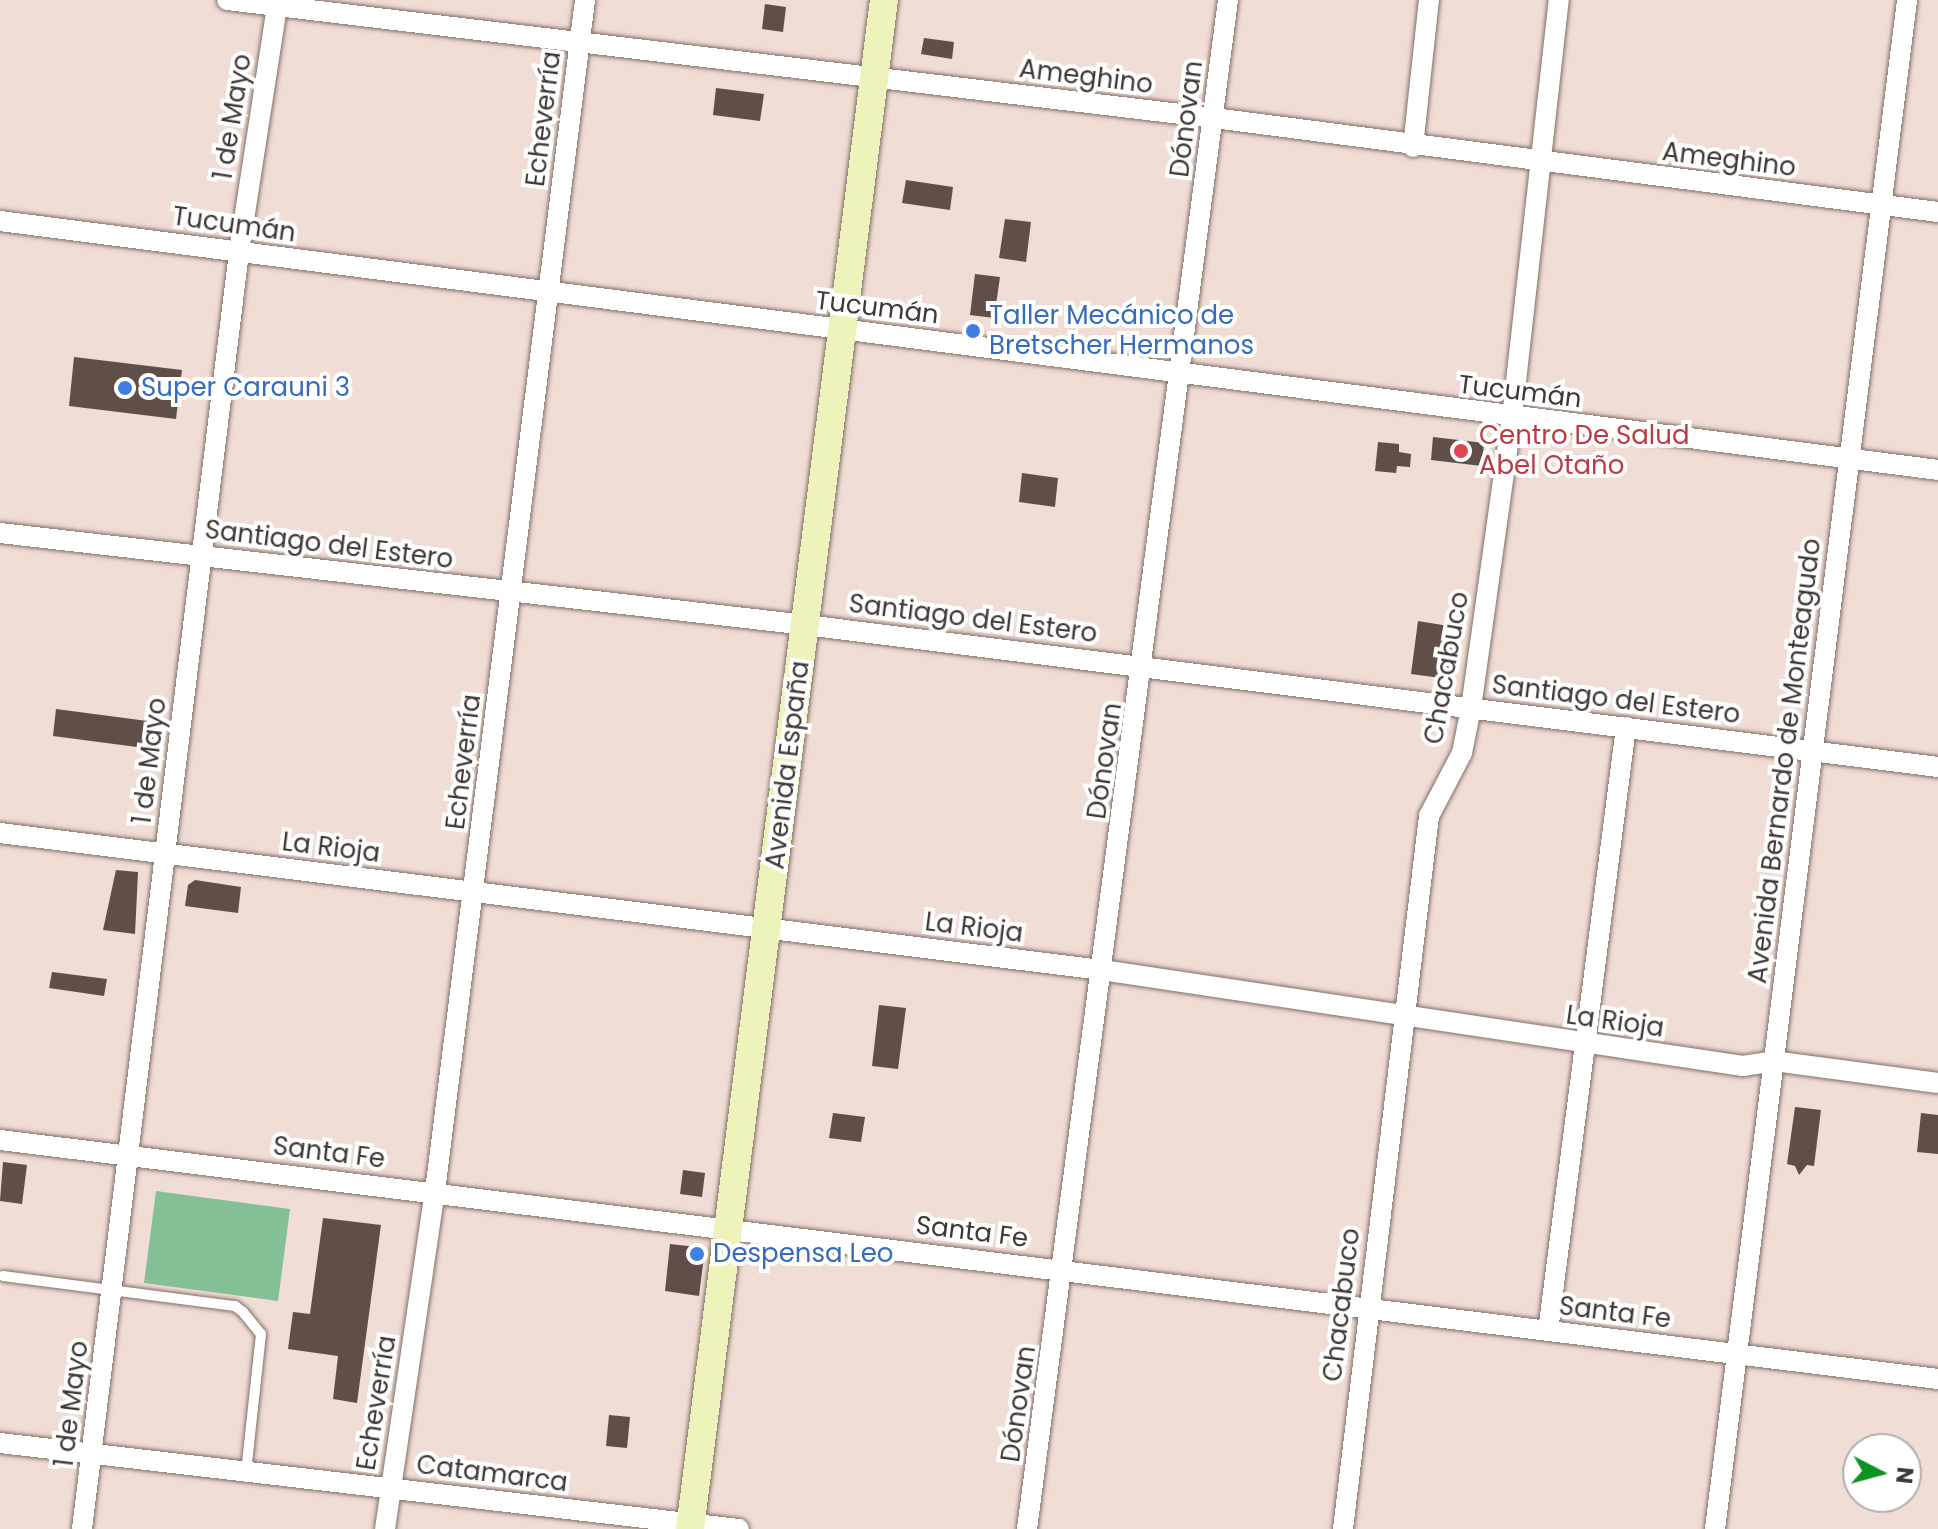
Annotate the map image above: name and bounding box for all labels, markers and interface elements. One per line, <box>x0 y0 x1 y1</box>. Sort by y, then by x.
street label: Echeverría <box>520 50 568 188</box>
street label: 1 de Mayo <box>208 52 258 182</box>
street label: Ameghino <box>1017 53 1155 101</box>
street label: Dónovan <box>1164 59 1210 179</box>
street label: Ameghino <box>1660 136 1798 184</box>
street label: Tucumán <box>170 201 298 249</box>
street label: Tucumán <box>813 285 941 331</box>
place label: Taller Mecánico de Bretscher Hermanos <box>989 300 1254 362</box>
marker: Taller Mecánico de Bretscher Hermanos <box>964 322 982 340</box>
street label: Tucumán <box>1456 369 1584 415</box>
place label: Super Carauni 3 <box>141 372 350 404</box>
marker: Super Carauni 3 <box>116 379 134 397</box>
place label: Centro De Salud Abel Otaño <box>1479 420 1689 482</box>
marker: Centro De Salud Abel Otaño <box>1450 440 1472 462</box>
street label: Santiago del Estero <box>203 514 455 576</box>
street label: Avenida Bernardo de Monteagudo <box>1742 537 1828 985</box>
street label: Santiago del Estero <box>847 588 1099 650</box>
street label: Chacabuco <box>1418 589 1476 747</box>
street label: Avenida España <box>760 659 816 871</box>
street label: Santiago del Estero <box>1490 669 1742 731</box>
street label: Echeverría <box>440 693 488 831</box>
street label: 1 de Mayo <box>127 696 173 826</box>
street label: Dónovan <box>1081 701 1129 821</box>
street label: La Rioja <box>280 827 382 869</box>
street label: La Rioja <box>923 907 1025 949</box>
street label: La Rioja <box>1564 1000 1666 1044</box>
street label: Santa Fe <box>271 1131 387 1175</box>
street label: Santa Fe <box>914 1210 1030 1254</box>
street label: Chacabuco <box>1317 1227 1367 1383</box>
place label: Despensa Leo <box>713 1238 893 1270</box>
marker: Despensa Leo <box>688 1245 706 1263</box>
street label: Santa Fe <box>1557 1291 1673 1335</box>
street label: Echeverría <box>351 1333 403 1473</box>
street label: 1 de Mayo <box>49 1339 95 1469</box>
street label: Dónovan <box>995 1344 1043 1464</box>
north arrow <box>1842 1433 1922 1513</box>
street label: Catamarca <box>415 1449 569 1499</box>
text: N <box>1888 1465 1921 1485</box>

